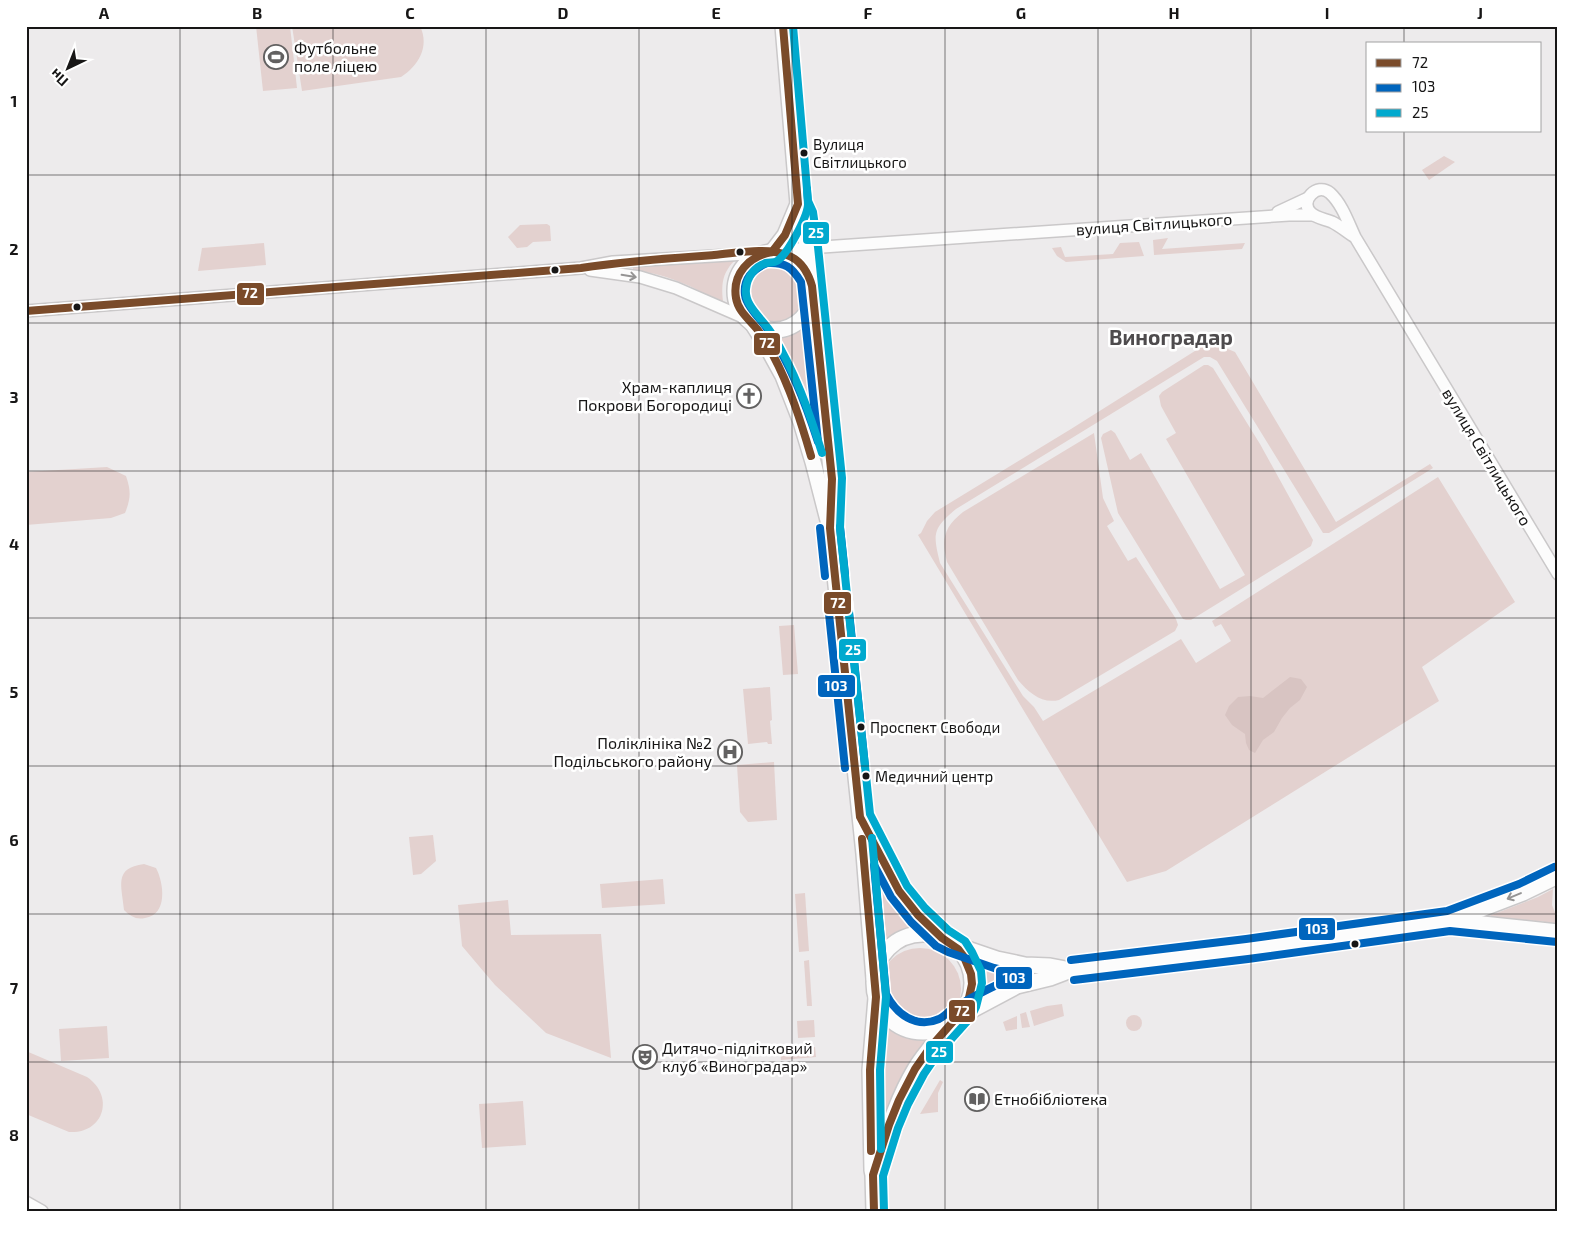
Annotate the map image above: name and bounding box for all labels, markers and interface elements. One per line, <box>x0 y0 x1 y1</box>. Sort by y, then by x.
text: A <box>99 3 110 22</box>
text: B <box>252 3 262 22</box>
text: C <box>405 3 415 22</box>
text: D <box>558 3 569 22</box>
text: E <box>711 3 721 22</box>
text: F <box>864 3 873 22</box>
text: G <box>1016 3 1026 22</box>
text: H <box>1168 3 1180 22</box>
text: I <box>1325 3 1329 22</box>
text: J <box>1477 3 1483 22</box>
place label: Футбольне поле ліцею <box>294 38 377 75</box>
north arrow <box>42 42 92 92</box>
legend <box>1366 42 1542 132</box>
sports icon: Футбольне поле ліцею <box>263 44 289 70</box>
text: 72 <box>1412 53 1428 71</box>
text: Пн <box>46 65 71 90</box>
text: 103 <box>1412 77 1435 95</box>
text: 1 <box>11 91 17 110</box>
text: 25 <box>1412 103 1428 121</box>
place label: Вулиця Світлицького <box>813 135 907 171</box>
marker: Вулиця Світлицького <box>799 148 809 158</box>
street label: вулиця Світлицького <box>1075 209 1233 239</box>
line badge: 25 <box>802 221 830 245</box>
text: 25 <box>808 224 824 241</box>
text: 2 <box>9 239 19 258</box>
unlabelled marker <box>735 247 745 257</box>
unlabelled marker <box>550 265 560 275</box>
one-way arrow <box>621 271 637 281</box>
line badge: 72 <box>236 282 265 306</box>
text: 72 <box>242 284 258 301</box>
unlabelled marker <box>72 302 82 312</box>
district label: Виноградар <box>1109 324 1233 349</box>
line badge: 72 <box>753 332 781 356</box>
text: 72 <box>759 334 775 351</box>
place label: Храм-каплиця Покрови Богородиці <box>578 377 732 414</box>
church icon: Храм-каплиця Покрови Богородиці <box>736 383 762 409</box>
street label: вулиця Світлицького <box>1438 385 1536 529</box>
text: 3 <box>9 387 19 406</box>
text: 4 <box>9 534 19 553</box>
line badge: 72 <box>823 591 852 615</box>
text: 72 <box>830 594 846 611</box>
line badge: 25 <box>838 638 867 662</box>
text: 25 <box>845 641 861 658</box>
line badge: 103 <box>817 674 856 698</box>
text: 103 <box>825 677 847 694</box>
text: 5 <box>10 682 19 701</box>
place label: Проспект Свободи <box>870 718 1000 736</box>
marker: Проспект Свободи <box>856 722 866 732</box>
place label: Поліклініка №2 Подільського району <box>553 733 712 771</box>
hospital icon: Поліклініка №2 Подільського району <box>717 739 743 765</box>
place label: Медичний центр <box>875 767 993 785</box>
marker: Медичний центр <box>861 771 871 781</box>
text: 6 <box>9 830 19 849</box>
one-way arrow <box>1507 892 1522 902</box>
line badge: 103 <box>1298 917 1336 941</box>
text: 103 <box>1306 920 1328 937</box>
unlabelled marker <box>1350 939 1360 949</box>
line badge: 103 <box>995 966 1033 990</box>
text: 103 <box>1003 969 1025 986</box>
text: 7 <box>10 978 19 997</box>
line badge: 72 <box>948 999 976 1023</box>
text: 72 <box>954 1002 970 1019</box>
place label: Дитячо-підлітковий клуб «Виноградар» <box>662 1038 813 1076</box>
line badge: 25 <box>925 1040 954 1064</box>
text: 25 <box>931 1043 947 1060</box>
theatre icon: Дитячо-підлітковий клуб «Виноградар» <box>632 1044 658 1070</box>
library icon: Етнобібліотека <box>964 1086 990 1112</box>
place label: Етнобібліотека <box>994 1089 1107 1108</box>
text: 8 <box>9 1125 19 1144</box>

